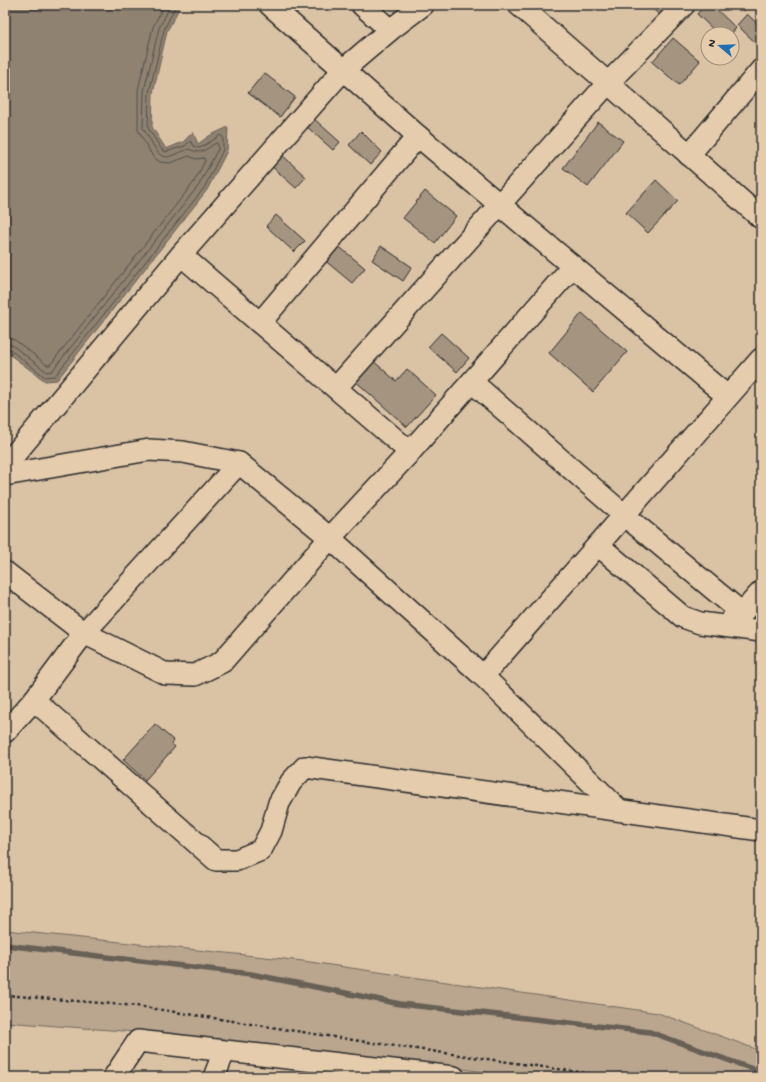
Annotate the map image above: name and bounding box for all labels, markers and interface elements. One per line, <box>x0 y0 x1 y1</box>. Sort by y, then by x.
north arrow <box>700 26 740 66</box>
text: N <box>706 38 719 49</box>

